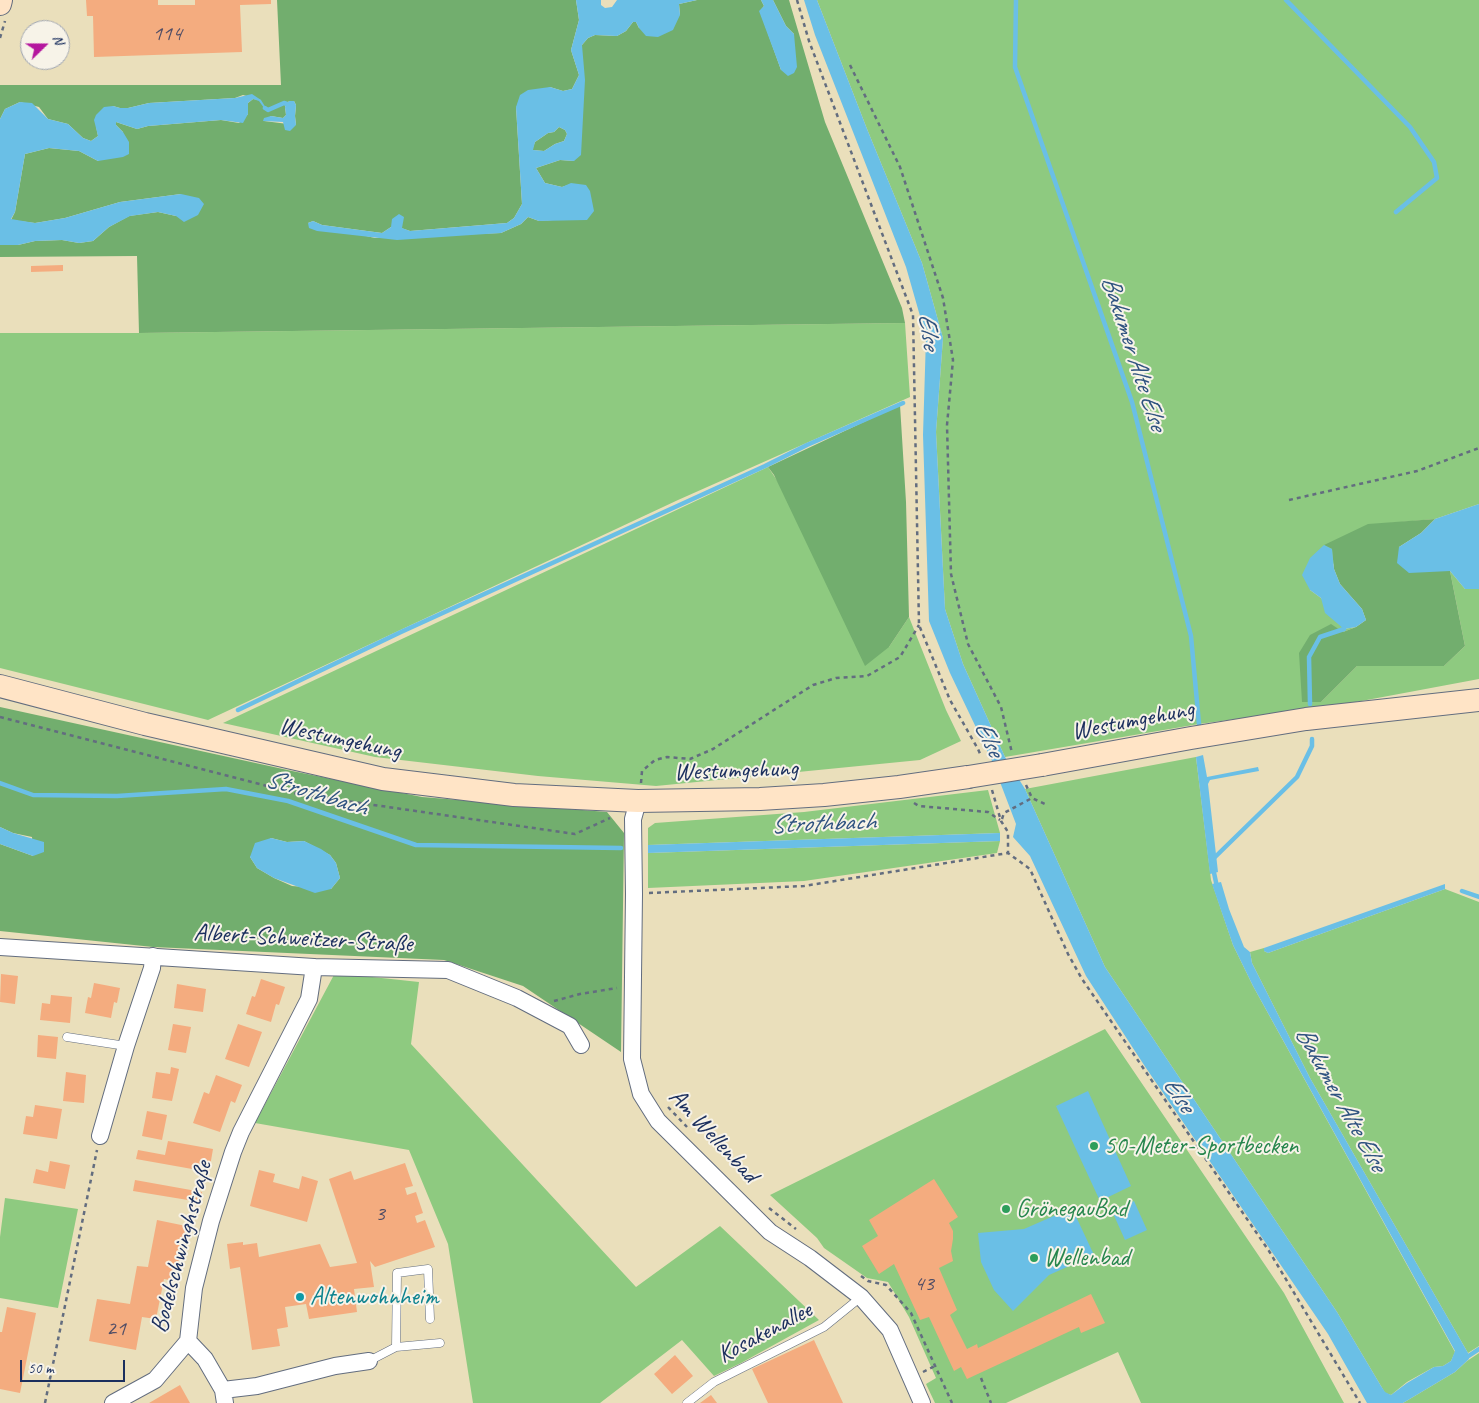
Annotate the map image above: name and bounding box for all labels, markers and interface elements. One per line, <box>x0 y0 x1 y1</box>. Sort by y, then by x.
north arrow <box>20 20 70 70</box>
house number: 114 <box>152 21 182 47</box>
text: N <box>49 32 68 47</box>
water label: Bakumer Alte Else <box>1093 272 1173 434</box>
water label: Else <box>910 311 946 351</box>
street label: Westumgehung <box>1069 694 1197 748</box>
street label: Westumgehung <box>276 711 404 767</box>
water label: Else <box>966 716 1010 762</box>
street label: Westumgehung <box>673 754 799 788</box>
water label: Strothbach <box>261 764 371 824</box>
water label: Strothbach <box>770 807 876 841</box>
street label: Albert-Schweitzer-Straße <box>193 918 413 960</box>
water label: Bakumer Alte Else <box>1288 1021 1392 1177</box>
water label: Else <box>1155 1072 1201 1118</box>
street label: Am Wellenbad <box>662 1083 764 1189</box>
place label: 50-Meter-Sportbecken <box>1104 1131 1298 1161</box>
marker: 50-Meter-Sportbecken <box>1088 1140 1100 1152</box>
street label: Bodelschwinghstraße <box>145 1158 219 1336</box>
place label: GrönegauBad <box>1016 1194 1127 1224</box>
house number: 3 <box>375 1201 385 1227</box>
marker: GrönegauBad <box>1000 1203 1012 1215</box>
place label: Wellenbad <box>1044 1243 1129 1273</box>
marker: Wellenbad <box>1028 1252 1040 1264</box>
house number: 43 <box>914 1271 934 1297</box>
place label: Altenwohnheim <box>310 1282 438 1312</box>
marker: Altenwohnheim <box>294 1291 306 1303</box>
street label: Kosakenallee <box>713 1296 817 1370</box>
house number: 21 <box>106 1316 126 1342</box>
scale bar <box>22 1350 128 1382</box>
text: 50 m <box>28 1359 54 1378</box>

